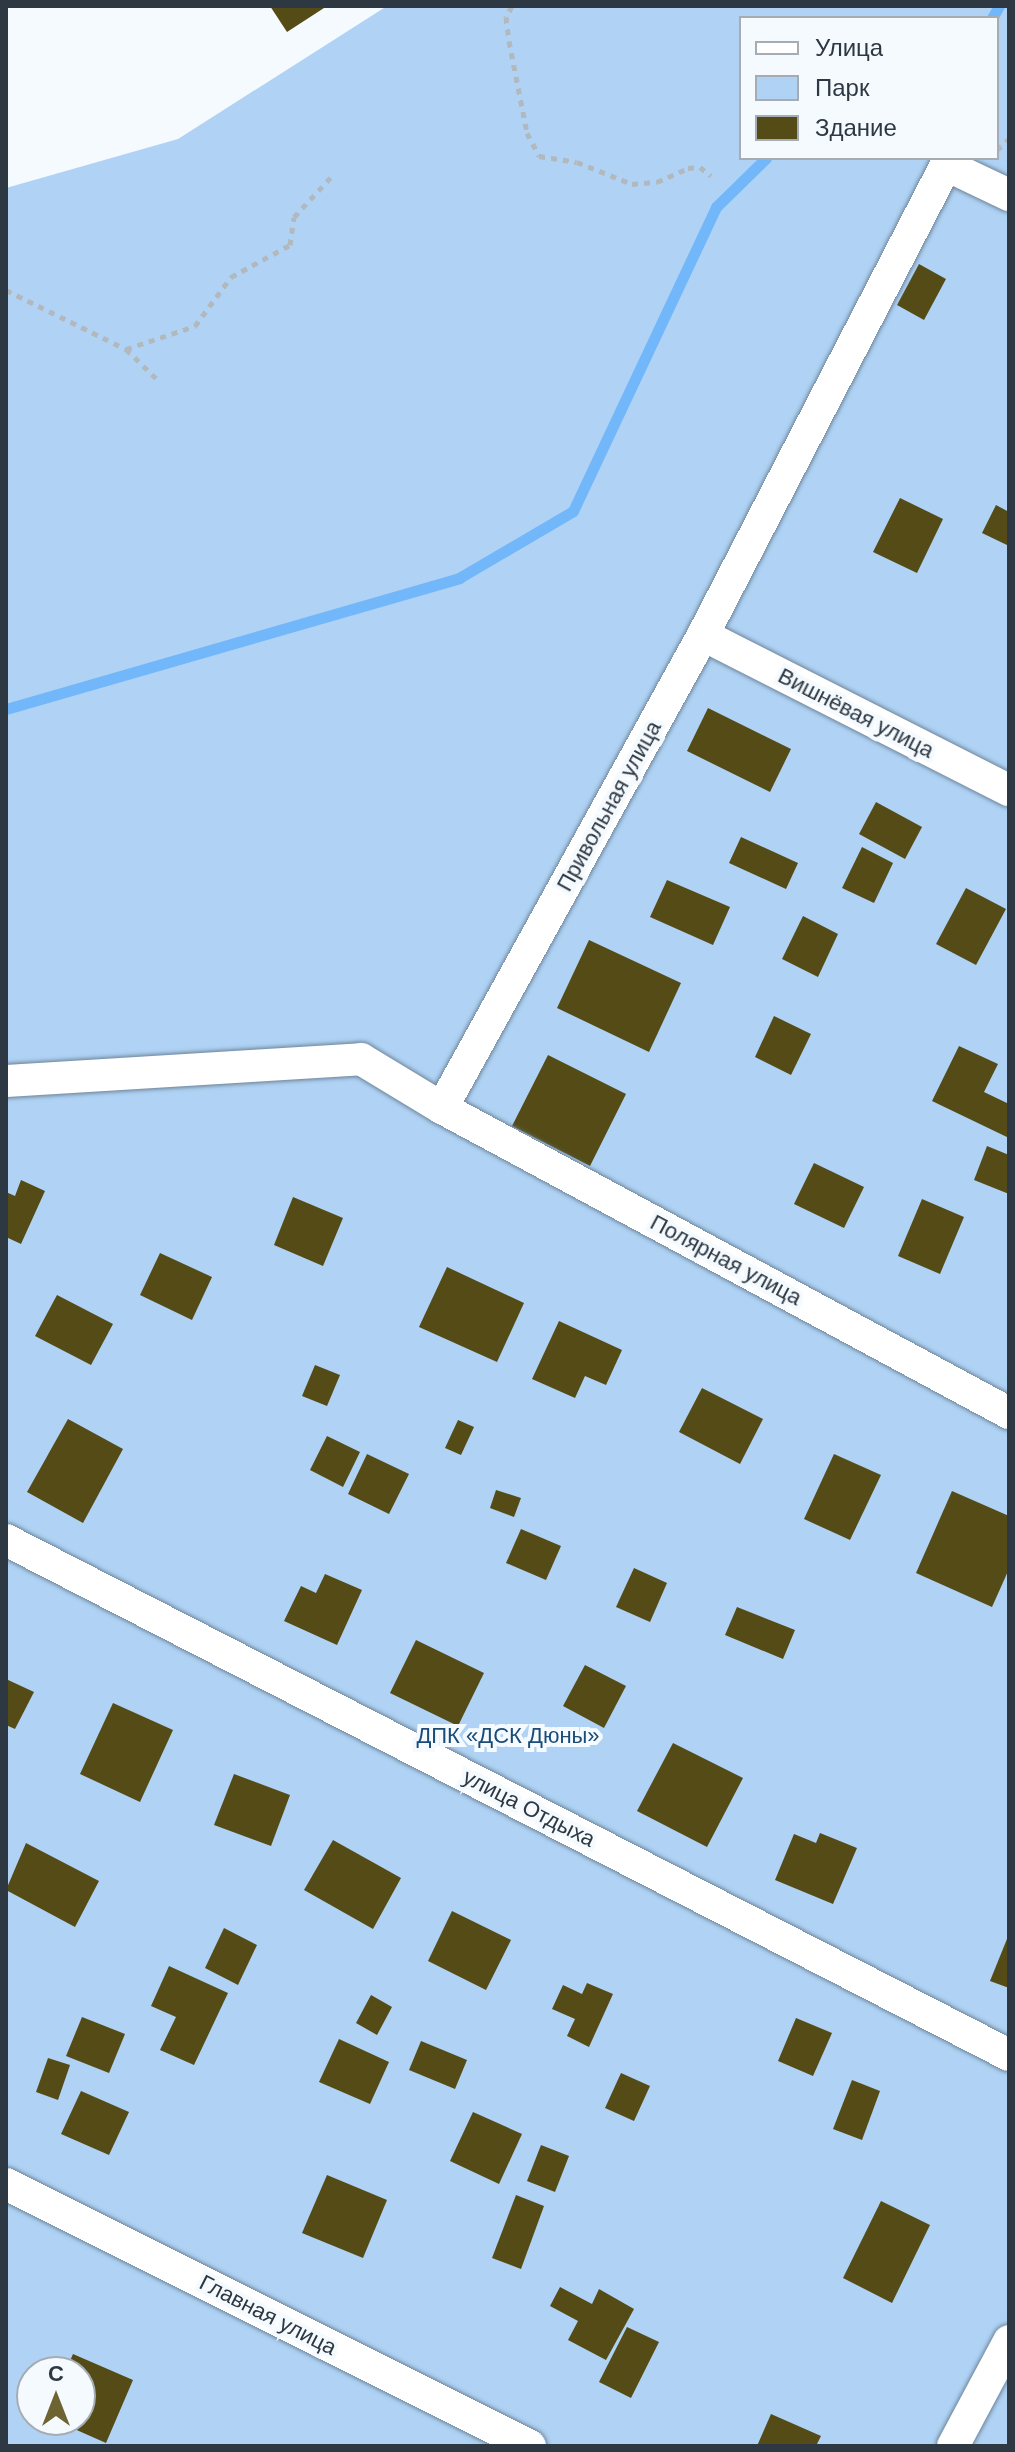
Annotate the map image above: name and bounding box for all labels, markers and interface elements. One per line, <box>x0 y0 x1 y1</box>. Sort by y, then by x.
legend <box>739 16 999 160</box>
text: Улица <box>815 34 883 61</box>
text: Парк <box>815 74 869 101</box>
text: Здание <box>815 114 897 141</box>
street label: Вишнёвая улица <box>774 662 938 764</box>
street label: Привольная улица <box>551 716 667 896</box>
street label: Полярная улица <box>646 1209 806 1311</box>
park label: ДПК «ДСК Дюны» <box>416 1723 600 1749</box>
street label: улица Отдыха <box>459 1763 599 1853</box>
street label: Главная улица <box>195 2269 341 2361</box>
north arrow <box>16 2356 96 2436</box>
text: С <box>48 2361 64 2386</box>

